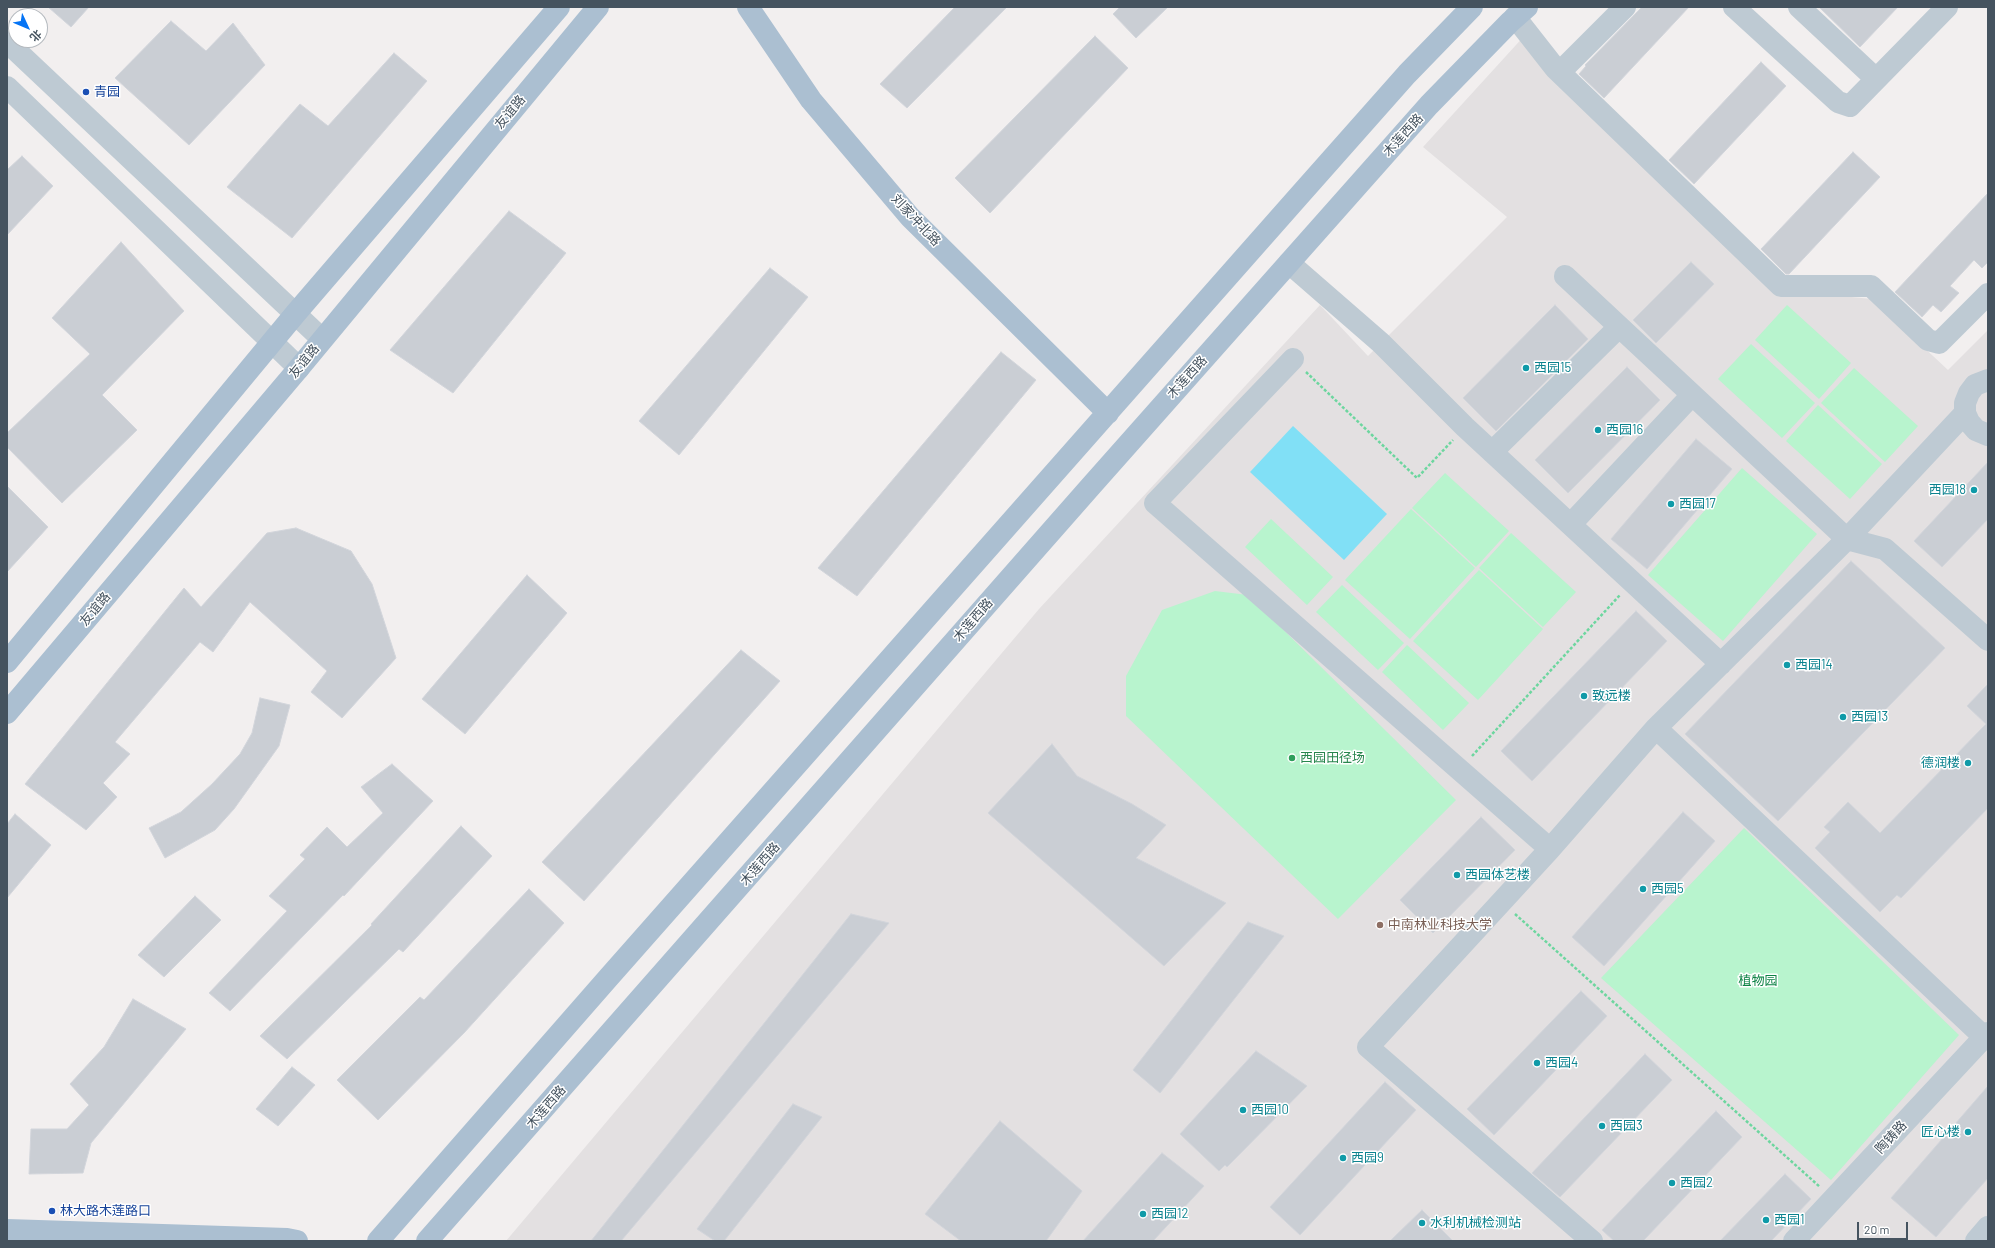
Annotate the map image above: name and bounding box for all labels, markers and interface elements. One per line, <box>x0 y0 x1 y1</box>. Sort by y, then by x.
north arrow <box>8 8 48 48</box>
text: 北 <box>28 28 45 44</box>
place label: 青园 <box>94 84 120 100</box>
marker: 青园 <box>81 87 91 97</box>
street label: 友谊路 <box>491 92 529 132</box>
street label: 木莲西路 <box>1380 110 1426 160</box>
street label: 刘家冲北路 <box>888 191 944 249</box>
street label: 友谊路 <box>286 341 322 381</box>
street label: 木莲西路 <box>1164 352 1210 402</box>
place label: 西园15 <box>1534 360 1571 376</box>
marker: 西园15 <box>1521 363 1531 373</box>
place label: 西园16 <box>1606 422 1643 438</box>
marker: 西园16 <box>1593 425 1603 435</box>
place label: 西园18 <box>1929 482 1966 498</box>
marker: 西园18 <box>1969 485 1979 495</box>
place label: 西园17 <box>1679 496 1716 512</box>
marker: 西园17 <box>1666 499 1676 509</box>
street label: 友谊路 <box>76 589 114 629</box>
street label: 木莲西路 <box>950 595 996 645</box>
place label: 西园14 <box>1795 657 1833 673</box>
marker: 西园14 <box>1782 660 1792 670</box>
place label: 致远楼 <box>1592 688 1631 704</box>
marker: 致远楼 <box>1579 691 1589 701</box>
place label: 西园13 <box>1851 709 1888 725</box>
marker: 西园13 <box>1838 712 1848 722</box>
place label: 西园田径场 <box>1300 750 1365 766</box>
marker: 西园田径场 <box>1287 753 1297 763</box>
place label: 德润楼 <box>1921 755 1960 771</box>
marker: 德润楼 <box>1963 758 1973 768</box>
street label: 木莲西路 <box>737 839 783 889</box>
place label: 西园体艺楼 <box>1465 867 1530 883</box>
marker: 西园体艺楼 <box>1452 870 1462 880</box>
place label: 西园5 <box>1651 881 1684 897</box>
marker: 西园5 <box>1638 884 1648 894</box>
place label: 中南林业科技大学 <box>1388 917 1492 933</box>
marker: 中南林业科技大学 <box>1375 920 1385 930</box>
park label: 植物园 <box>1739 973 1777 989</box>
place label: 西园4 <box>1545 1055 1578 1071</box>
marker: 西园4 <box>1532 1058 1542 1068</box>
street label: 木莲西路 <box>523 1082 569 1132</box>
place label: 西园10 <box>1251 1102 1289 1118</box>
marker: 西园10 <box>1238 1105 1248 1115</box>
street label: 陶铸路 <box>1872 1117 1910 1157</box>
place label: 西园3 <box>1610 1118 1643 1134</box>
marker: 西园3 <box>1597 1121 1607 1131</box>
place label: 匠心楼 <box>1921 1124 1960 1140</box>
marker: 匠心楼 <box>1963 1127 1973 1137</box>
place label: 西园9 <box>1351 1150 1384 1166</box>
marker: 西园9 <box>1338 1153 1348 1163</box>
place label: 西园2 <box>1680 1175 1713 1191</box>
marker: 西园2 <box>1667 1178 1677 1188</box>
place label: 林大路木莲路口 <box>60 1203 151 1219</box>
marker: 林大路木莲路口 <box>47 1206 57 1216</box>
place label: 西园12 <box>1151 1206 1189 1222</box>
marker: 西园12 <box>1138 1209 1148 1219</box>
place label: 西园1 <box>1774 1212 1805 1228</box>
scale bar <box>1859 1214 1910 1240</box>
place label: 水利机械检测站 <box>1430 1215 1521 1231</box>
marker: 西园1 <box>1761 1215 1771 1225</box>
marker: 水利机械检测站 <box>1417 1218 1427 1228</box>
text: 20 m <box>1864 1222 1890 1236</box>

